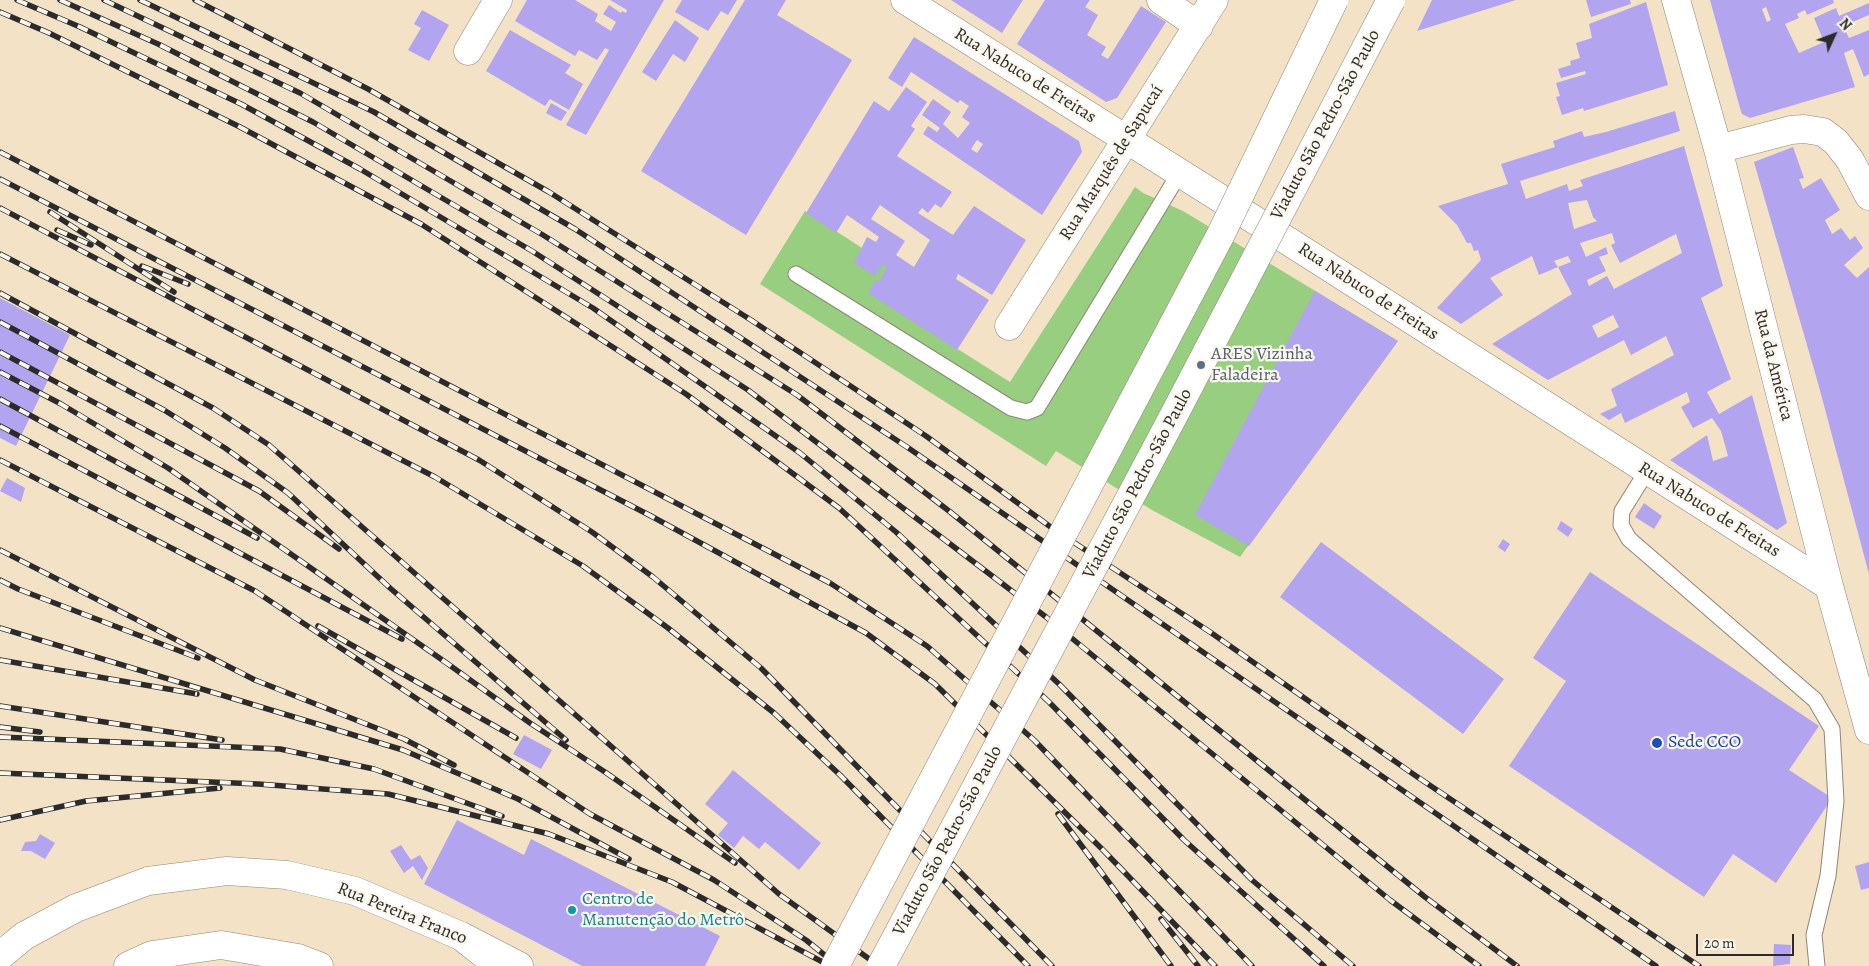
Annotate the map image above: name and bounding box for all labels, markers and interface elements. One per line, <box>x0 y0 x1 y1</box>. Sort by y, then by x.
north arrow <box>1809 10 1859 60</box>
text: N <box>1835 14 1856 35</box>
street label: Rua Nabuco de Freitas <box>950 24 1100 128</box>
street label: Viaduto São Pedro-São Paulo <box>1267 26 1385 224</box>
street label: Rua Marquês de Sapucaí <box>1055 81 1169 245</box>
street label: Rua Nabuco de Freitas <box>1294 238 1442 346</box>
street label: Rua da América <box>1749 307 1797 423</box>
place label: ARES Vizinha Faladeira <box>1211 344 1313 386</box>
marker: ARES Vizinha Faladeira <box>1195 359 1207 371</box>
street label: Viaduto São Pedro-São Paulo <box>1079 385 1197 583</box>
street label: Rua Nabuco de Freitas <box>1634 458 1784 562</box>
place label: Sede CCO <box>1668 732 1741 754</box>
marker: Sede CCO <box>1650 736 1664 750</box>
street label: Viaduto São Pedro-São Paulo <box>889 742 1007 940</box>
street label: Rua Pereira Franco <box>334 878 470 950</box>
place label: Centro de Manutenção do Metrô <box>582 889 744 932</box>
marker: Centro de Manutenção do Metrô <box>566 904 578 916</box>
scale bar <box>1699 924 1796 956</box>
text: 20 m <box>1704 933 1735 953</box>

